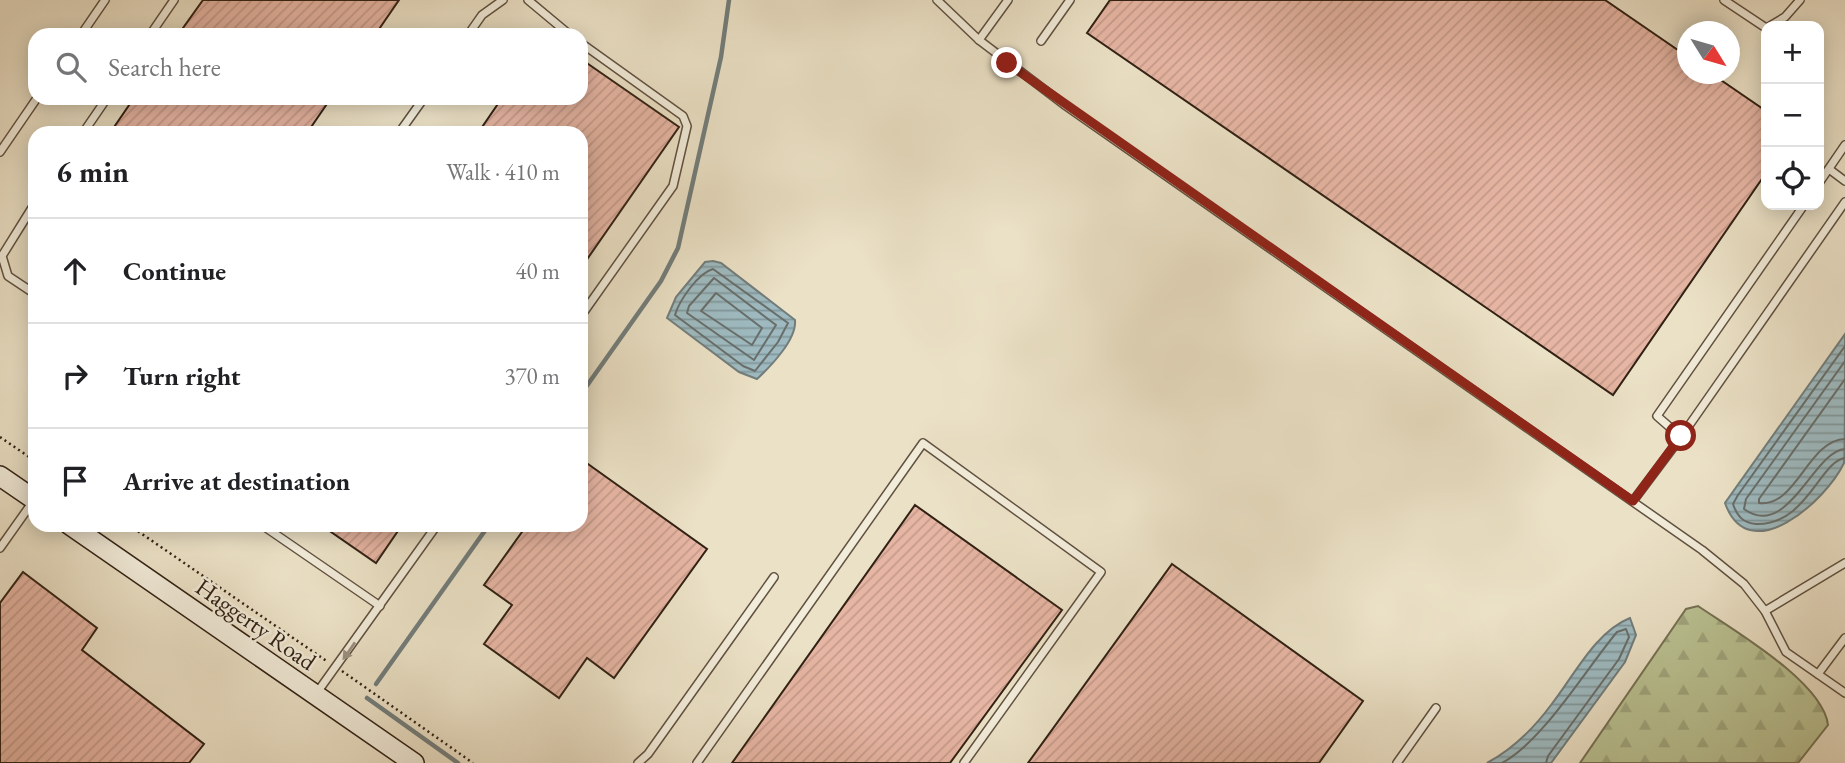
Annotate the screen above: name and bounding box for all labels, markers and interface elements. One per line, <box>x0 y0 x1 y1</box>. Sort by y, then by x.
north arrow <box>1677 21 1740 84</box>
map controls <box>1761 21 1824 210</box>
button: + <box>1761 21 1824 84</box>
search box <box>28 28 588 105</box>
route end <box>991 47 1022 78</box>
icon: search <box>52 48 90 86</box>
text: Search here <box>108 50 221 84</box>
button: − <box>1761 84 1824 147</box>
button: locate <box>1761 147 1824 210</box>
text: 6 min <box>56 152 129 191</box>
text: Walk · 410 m <box>446 157 560 187</box>
icon: ahead <box>56 252 94 290</box>
text: Continue <box>123 254 226 288</box>
text: 40 m <box>515 256 560 286</box>
icon: right <box>56 357 94 395</box>
text: Turn right <box>123 359 241 393</box>
text: 370 m <box>504 361 560 391</box>
route start <box>1665 420 1696 451</box>
icon: arrive <box>56 462 94 500</box>
text: Arrive at destination <box>123 464 350 498</box>
street label: Haggerty Road <box>190 571 323 677</box>
one-way arrow <box>342 642 356 660</box>

